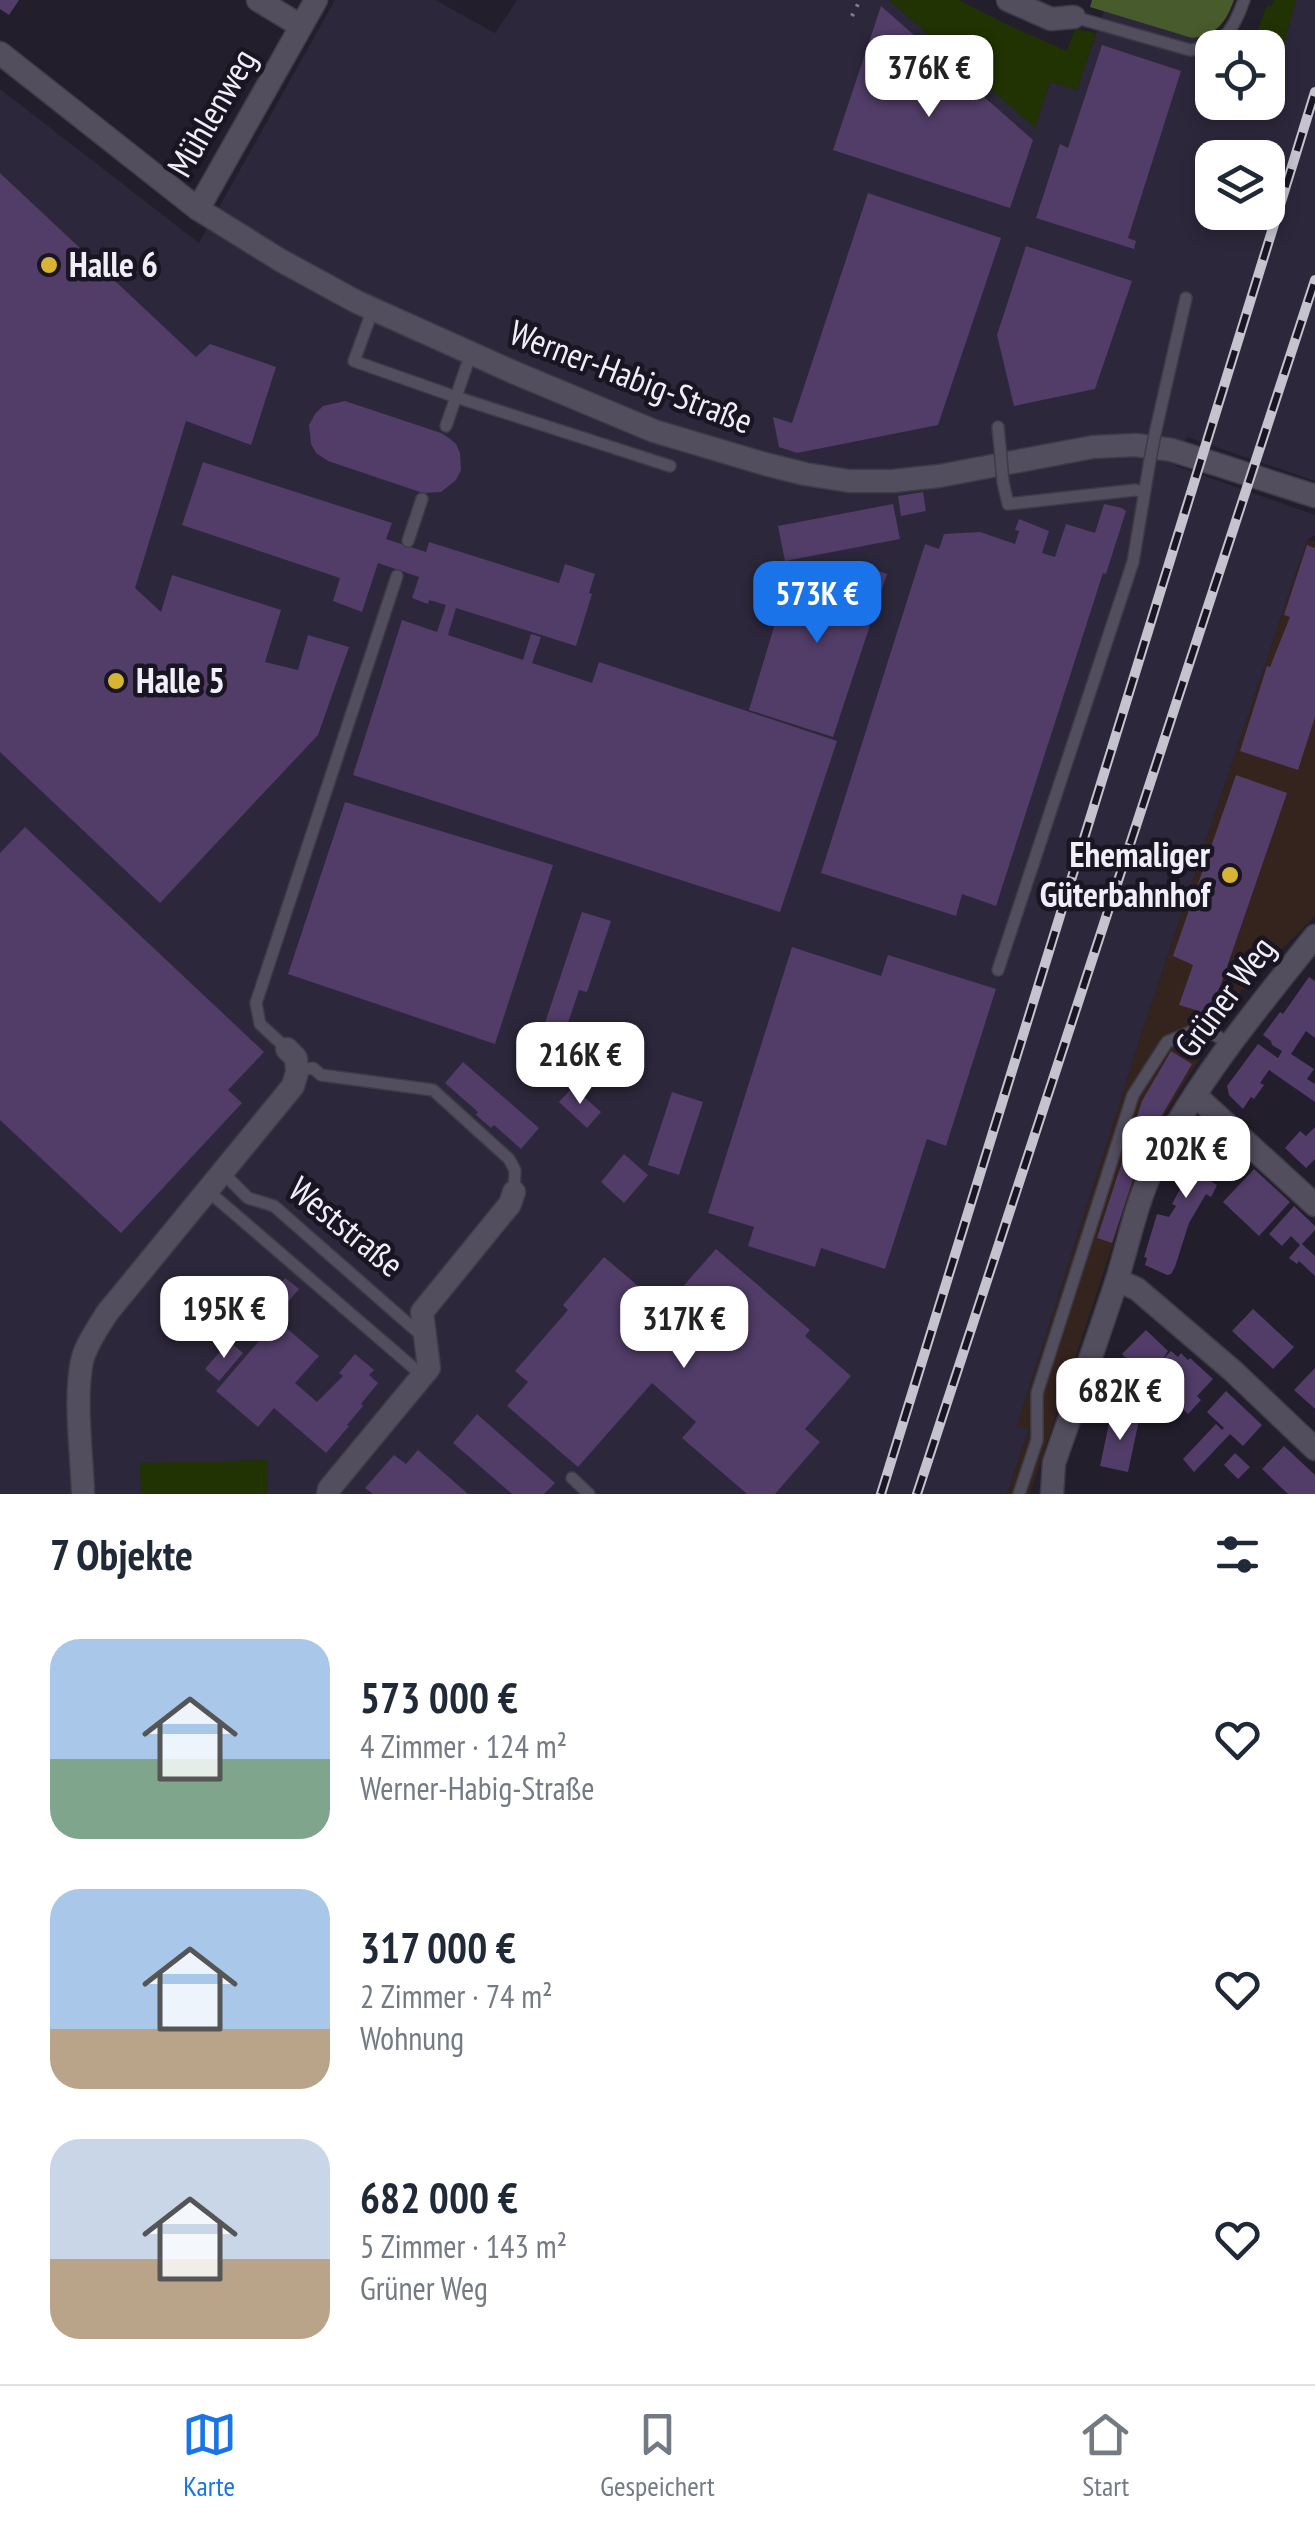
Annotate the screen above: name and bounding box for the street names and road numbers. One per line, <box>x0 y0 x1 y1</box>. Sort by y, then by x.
street label: Mühlenweg <box>156 40 266 185</box>
street label: Werner-Habig-Straße <box>503 309 759 443</box>
street label: Grüner Weg <box>1164 927 1285 1066</box>
street label: Weststraße <box>280 1166 413 1287</box>

